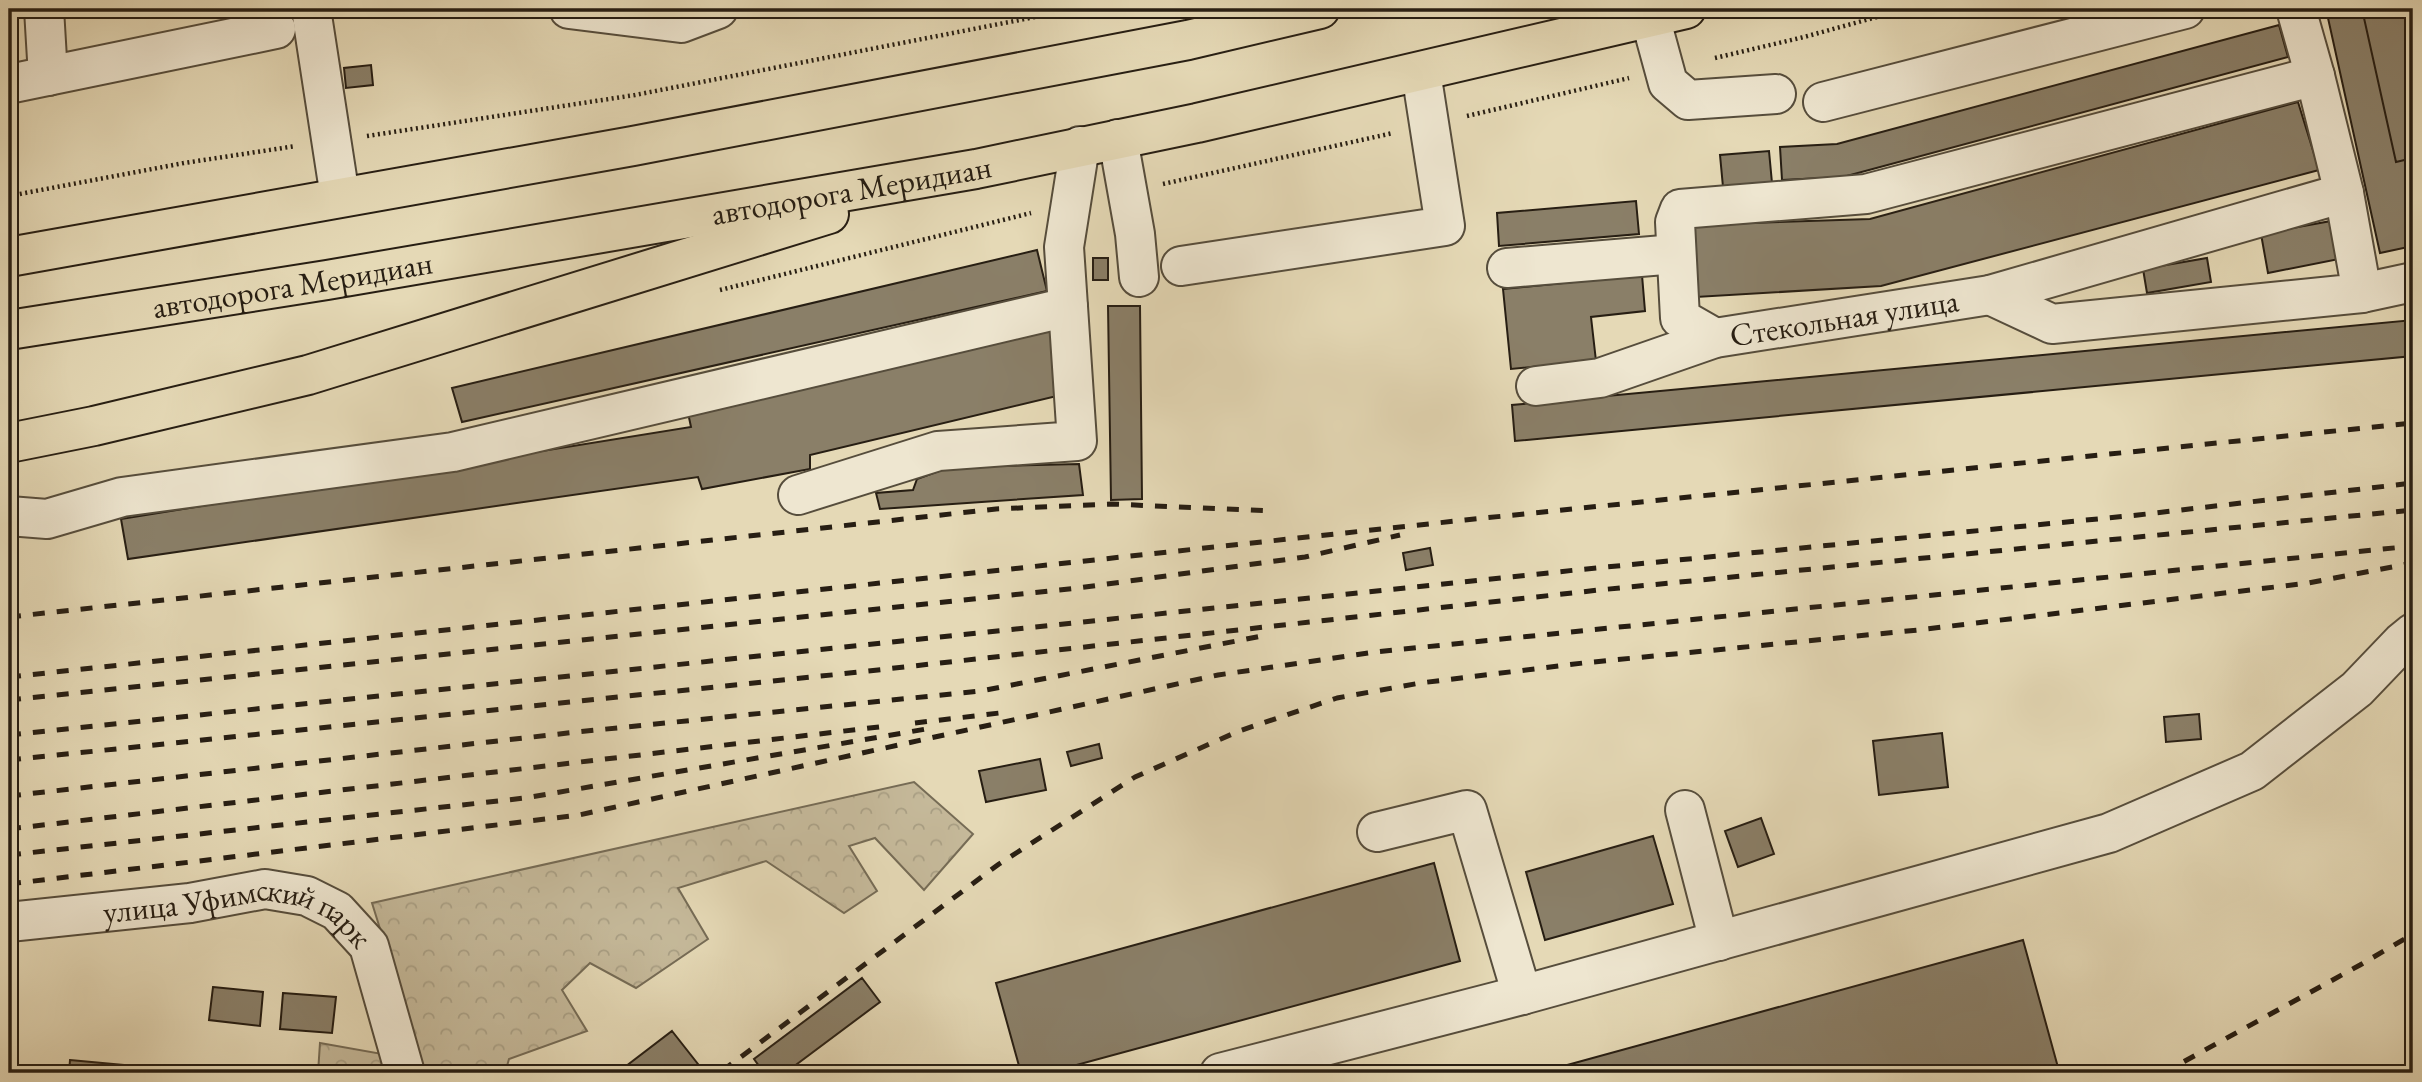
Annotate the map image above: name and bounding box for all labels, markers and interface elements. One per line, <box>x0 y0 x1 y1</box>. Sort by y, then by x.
street label: автодорога Меридиан <box>708 145 995 235</box>
street label: автодорога Меридиан <box>149 241 436 328</box>
street label: Стекольная улица <box>1727 279 1962 356</box>
street label: улица Уфимский парк <box>101 868 382 957</box>

